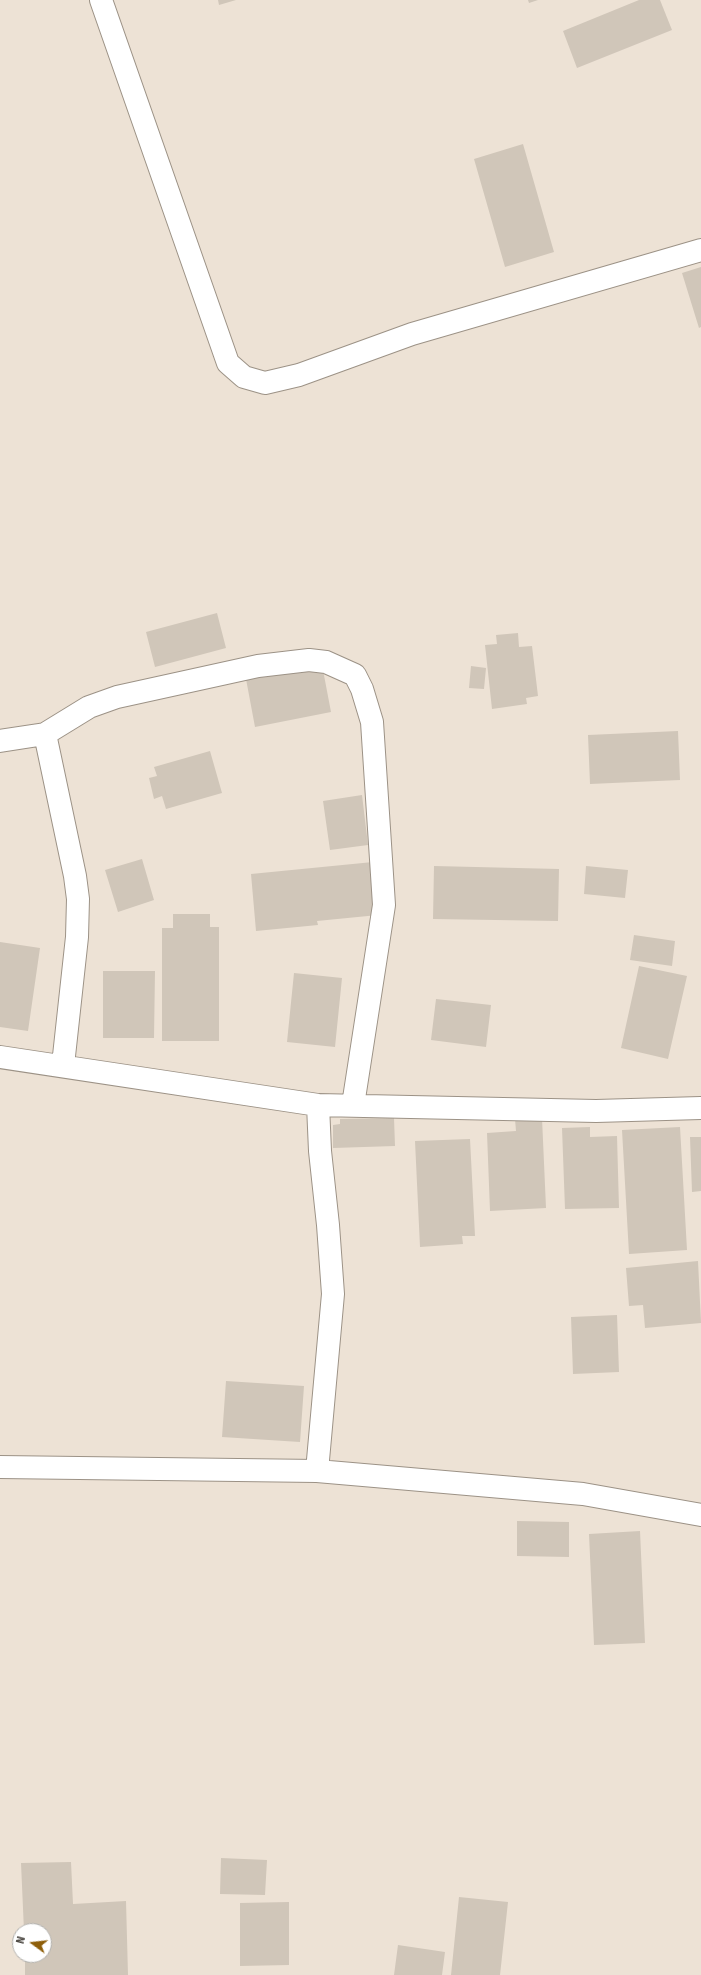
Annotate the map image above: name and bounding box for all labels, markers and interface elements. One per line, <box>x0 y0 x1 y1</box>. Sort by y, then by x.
north arrow <box>12 1923 52 1963</box>
text: N <box>13 1935 29 1946</box>

